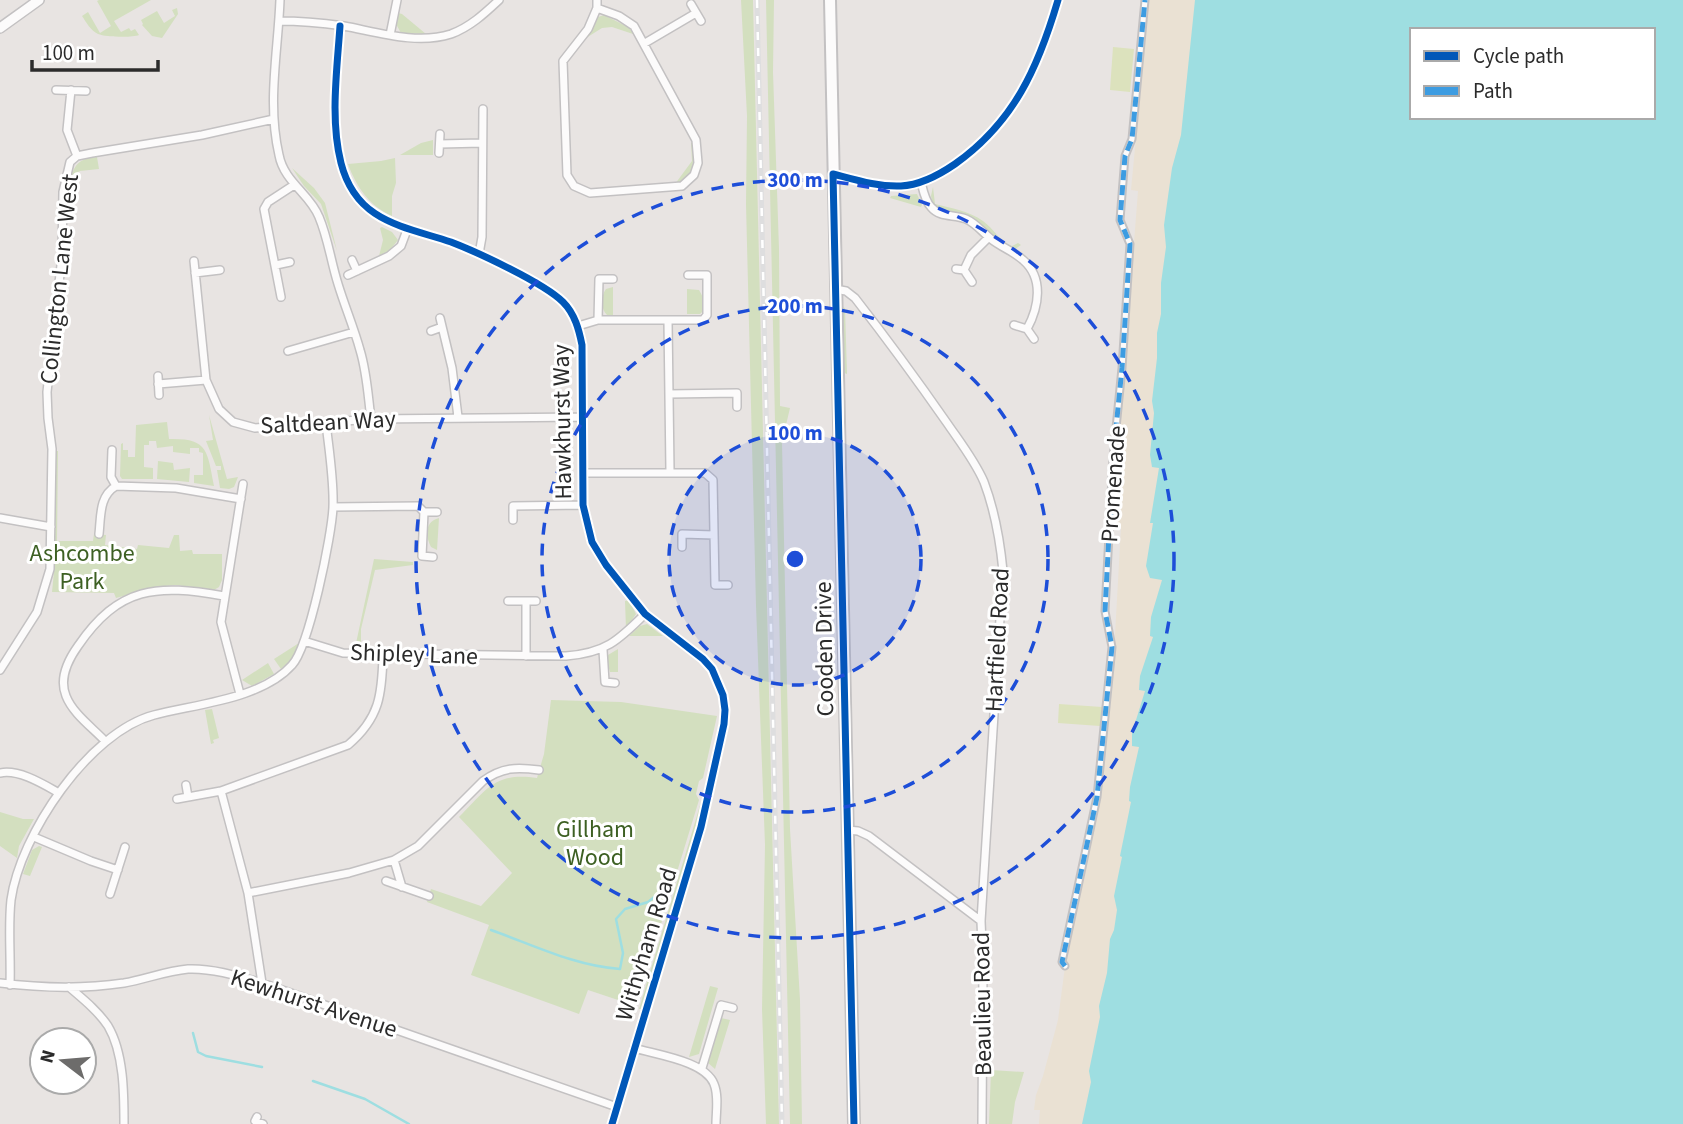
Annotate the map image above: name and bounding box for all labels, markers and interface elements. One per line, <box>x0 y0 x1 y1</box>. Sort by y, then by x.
scale bar <box>32 28 158 72</box>
legend <box>1410 28 1655 119</box>
text: 100 m <box>42 38 95 68</box>
text: Cycle path <box>1473 41 1564 71</box>
text: Path <box>1473 76 1513 106</box>
text: 300 m <box>767 165 823 195</box>
street label: Collington Lane West <box>31 172 88 386</box>
text: 200 m <box>767 291 823 321</box>
street label: Hawkhurst Way <box>544 344 581 500</box>
street label: Saltdean Way <box>259 401 397 444</box>
text: 100 m <box>767 418 823 448</box>
street label: Promenade <box>1092 424 1135 544</box>
park label: Ashcombe Park <box>29 536 135 599</box>
centre of rings <box>783 547 807 571</box>
street label: Hartfield Road <box>976 567 1019 713</box>
street label: Cooden Drive <box>806 581 843 717</box>
street label: Shipley Lane <box>349 635 479 674</box>
park label: Gillham Wood <box>556 812 634 875</box>
street label: Withyham Road <box>607 863 686 1025</box>
street label: Beaulieu Road <box>964 932 1001 1076</box>
street label: Kewhurst Avenue <box>226 960 402 1047</box>
north arrow <box>28 1026 98 1096</box>
text: N <box>33 1047 63 1067</box>

